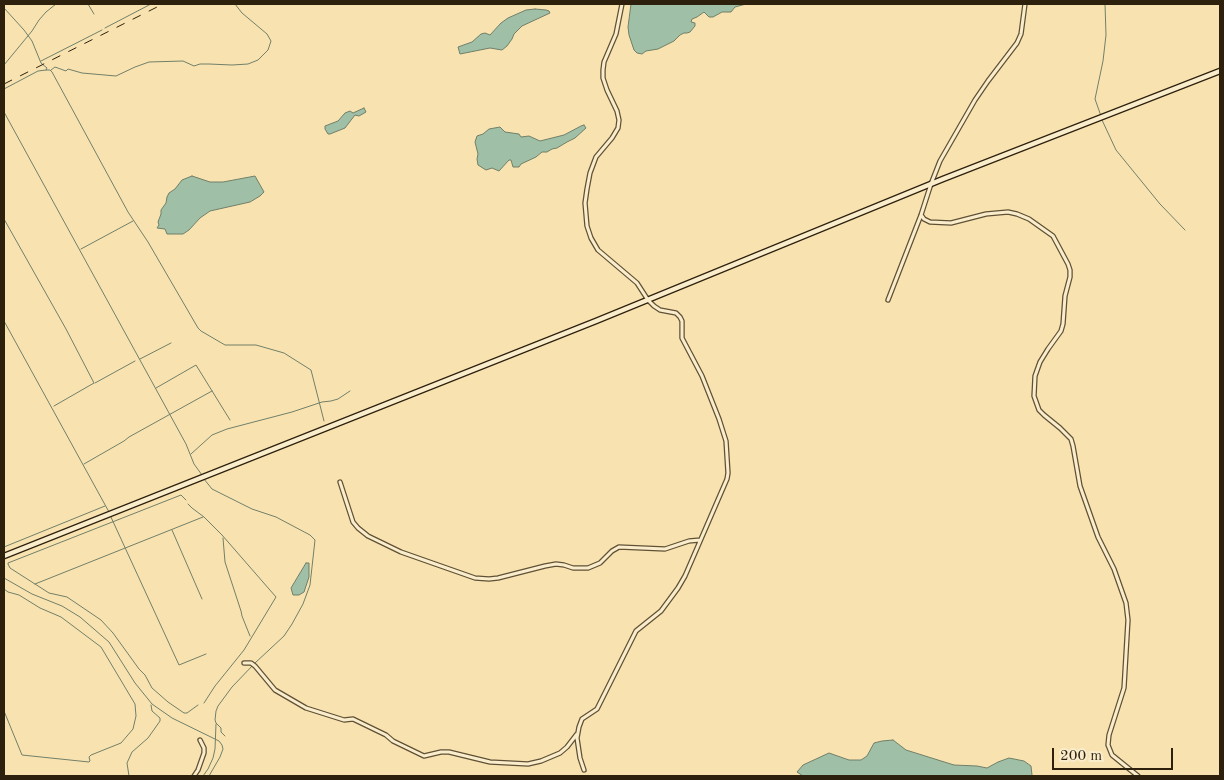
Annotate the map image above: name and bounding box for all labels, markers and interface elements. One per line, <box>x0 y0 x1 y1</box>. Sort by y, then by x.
scale bar <box>1054 738 1175 770</box>
text: 200 m <box>1060 749 1102 764</box>

